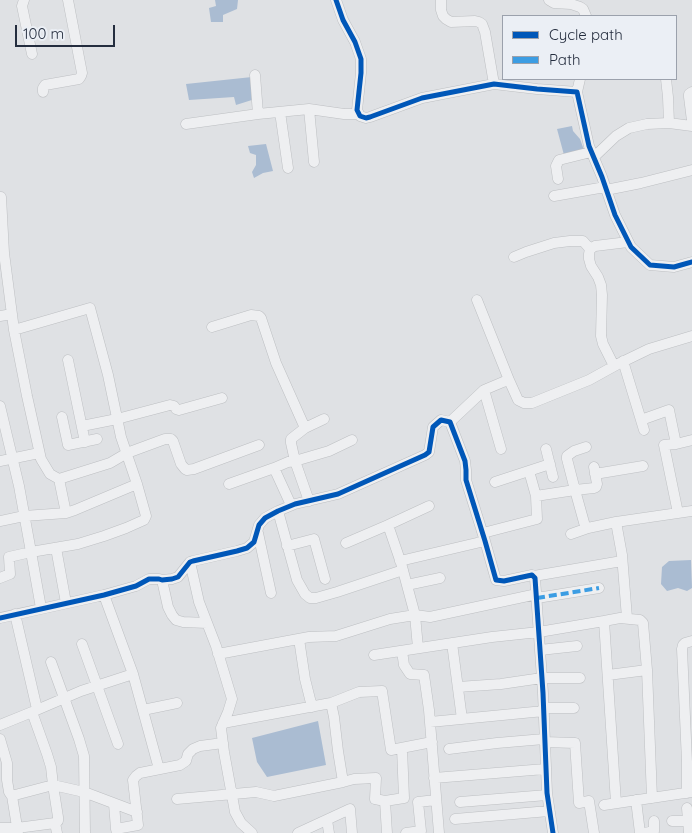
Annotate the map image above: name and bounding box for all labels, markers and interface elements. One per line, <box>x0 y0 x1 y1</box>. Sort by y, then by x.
scale bar <box>18 15 118 47</box>
legend <box>502 15 677 80</box>
text: 100 m <box>23 24 64 43</box>
text: Cycle path <box>549 25 623 44</box>
text: Path <box>549 50 581 69</box>

